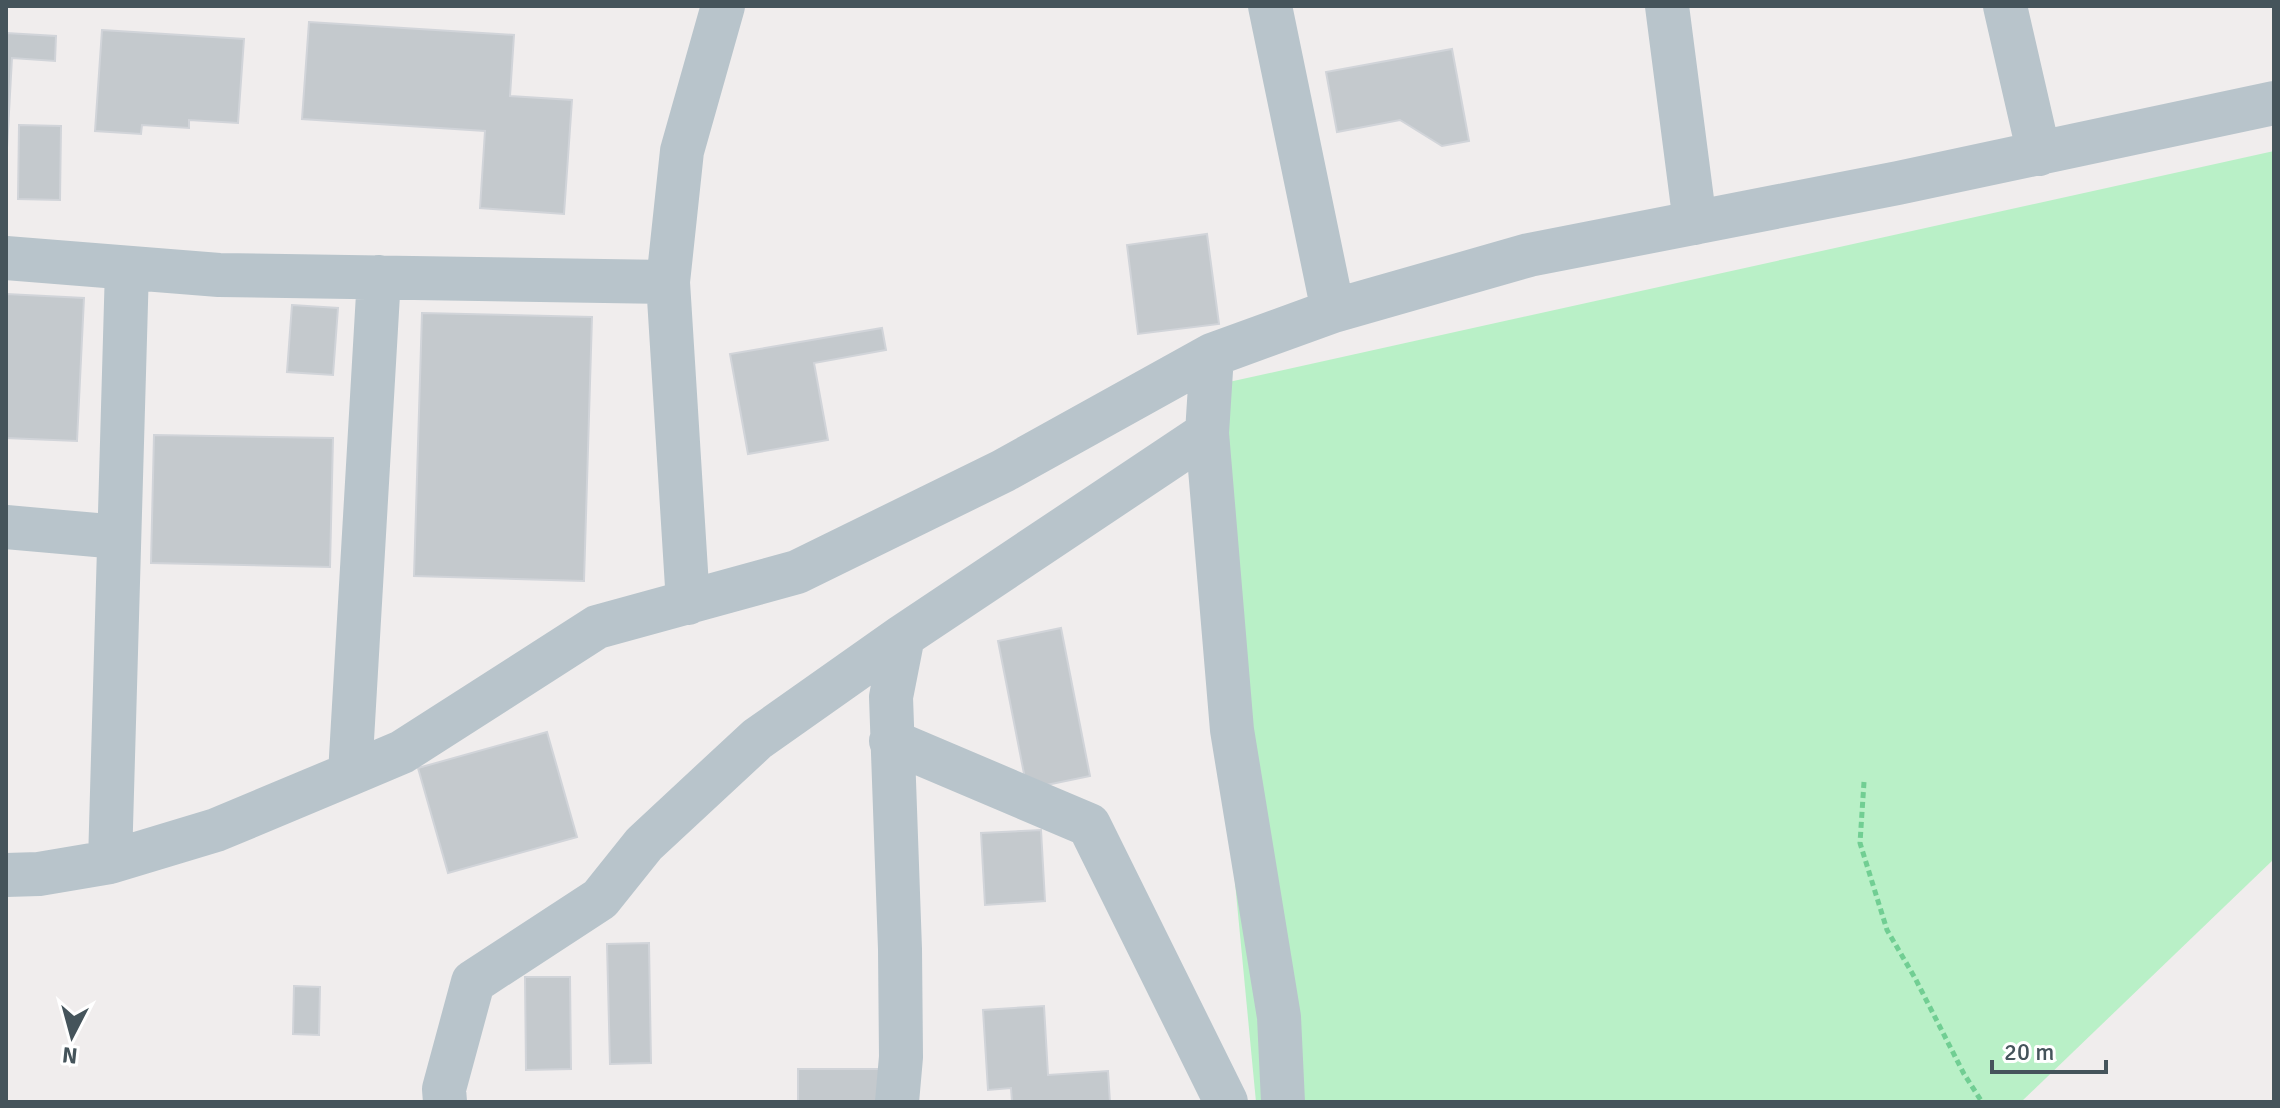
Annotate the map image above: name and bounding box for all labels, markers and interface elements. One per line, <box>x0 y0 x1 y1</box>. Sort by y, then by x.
north arrow <box>32 996 112 1076</box>
scale bar <box>1992 1024 2106 1074</box>
text: 20 m <box>2004 1037 2054 1067</box>
text: N <box>61 1041 79 1070</box>

